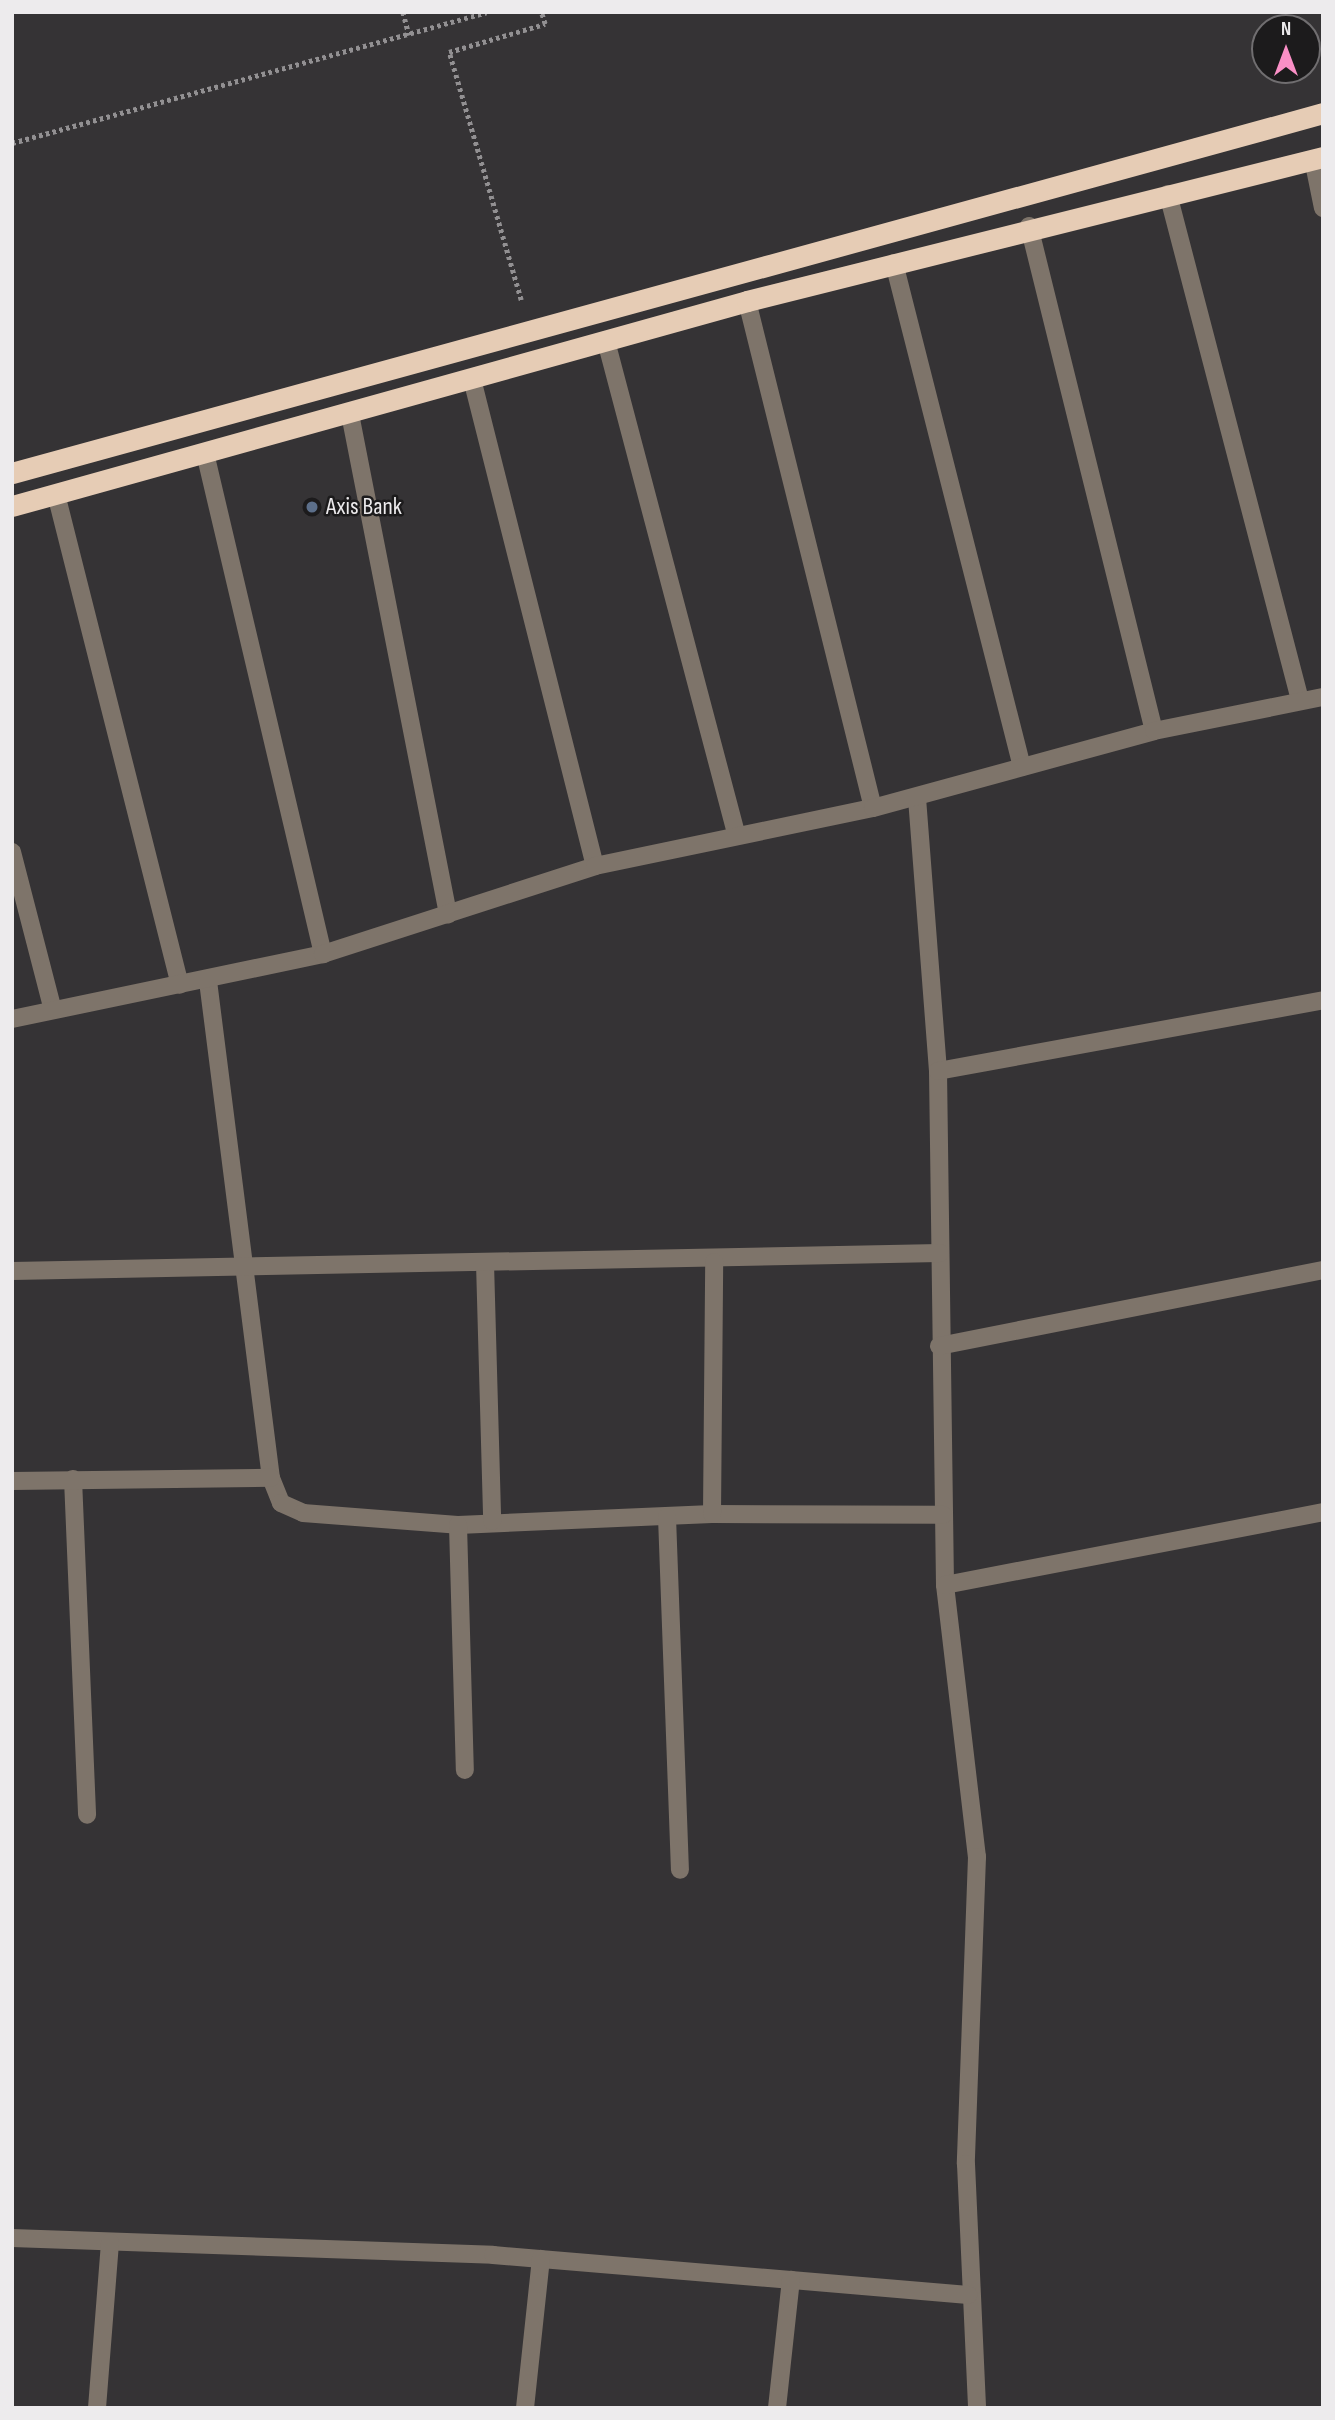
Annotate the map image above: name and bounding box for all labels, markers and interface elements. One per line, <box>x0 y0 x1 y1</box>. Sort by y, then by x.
north arrow <box>1251 14 1321 84</box>
text: N <box>1281 18 1291 41</box>
place label: Axis Bank <box>326 493 402 521</box>
marker: Axis Bank <box>304 499 320 515</box>

